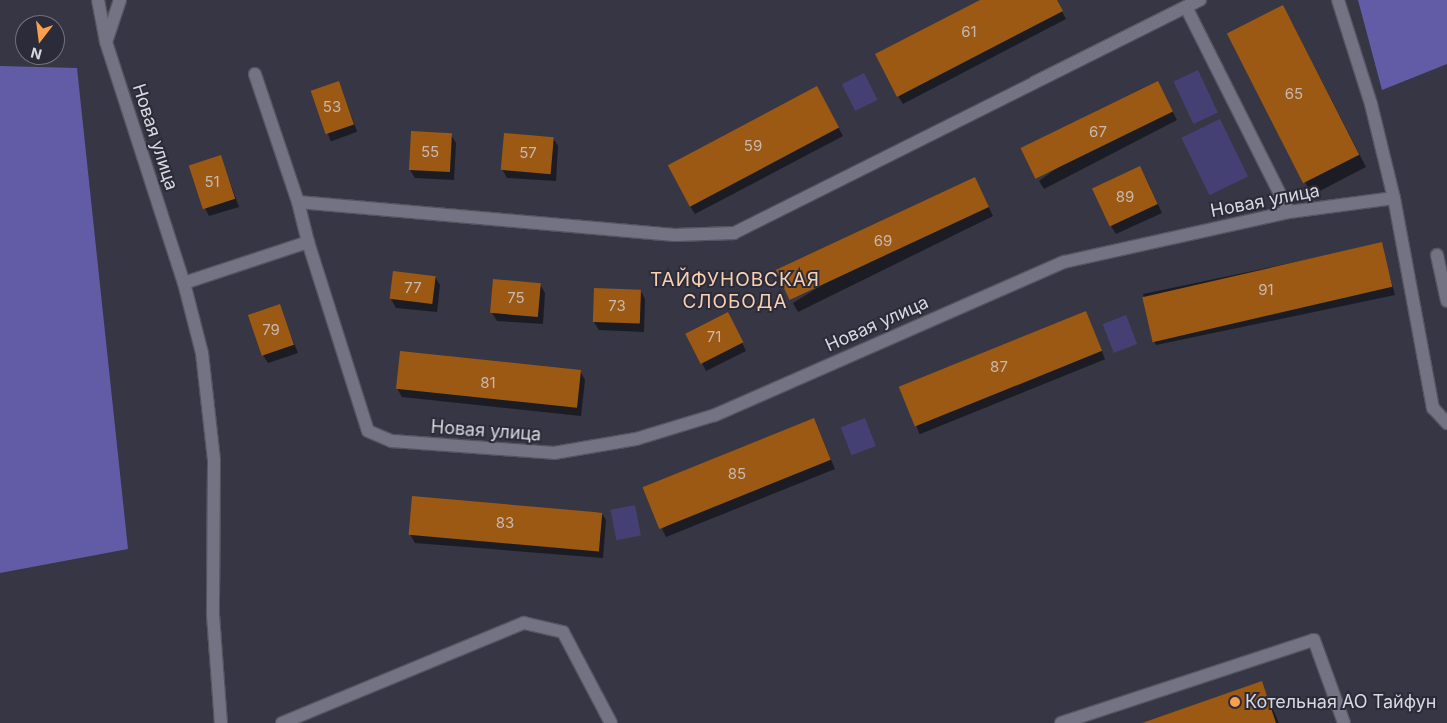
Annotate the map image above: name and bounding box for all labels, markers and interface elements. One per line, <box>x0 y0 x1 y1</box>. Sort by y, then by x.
north arrow <box>15 15 65 65</box>
house number: 61 <box>961 23 977 41</box>
text: N <box>29 44 44 64</box>
street label: Новая улица <box>128 81 182 193</box>
house number: 65 <box>1285 85 1303 103</box>
house number: 53 <box>323 98 341 116</box>
house number: 67 <box>1089 123 1107 141</box>
house number: 59 <box>744 137 762 155</box>
house number: 55 <box>421 143 439 161</box>
house number: 57 <box>519 144 537 162</box>
house number: 51 <box>204 173 220 191</box>
street label: Новая улица <box>1209 180 1321 222</box>
house number: 89 <box>1116 188 1134 206</box>
house number: 69 <box>874 232 892 250</box>
district label: ТАЙФУНОВСКАЯ СЛОБОДА <box>648 269 822 313</box>
house number: 77 <box>404 279 422 297</box>
house number: 91 <box>1258 281 1274 299</box>
house number: 75 <box>507 289 525 307</box>
street label: Новая улица <box>822 292 932 356</box>
house number: 73 <box>608 297 626 315</box>
house number: 79 <box>262 321 280 339</box>
house number: 71 <box>707 328 721 346</box>
house number: 87 <box>990 358 1008 376</box>
house number: 81 <box>480 374 496 392</box>
street label: Новая улица <box>430 416 542 446</box>
house number: 85 <box>728 465 746 483</box>
house number: 83 <box>496 514 514 532</box>
place label: Котельная АО Тайфун <box>1245 691 1436 713</box>
marker: Котельная АО Тайфун <box>1229 696 1241 708</box>

